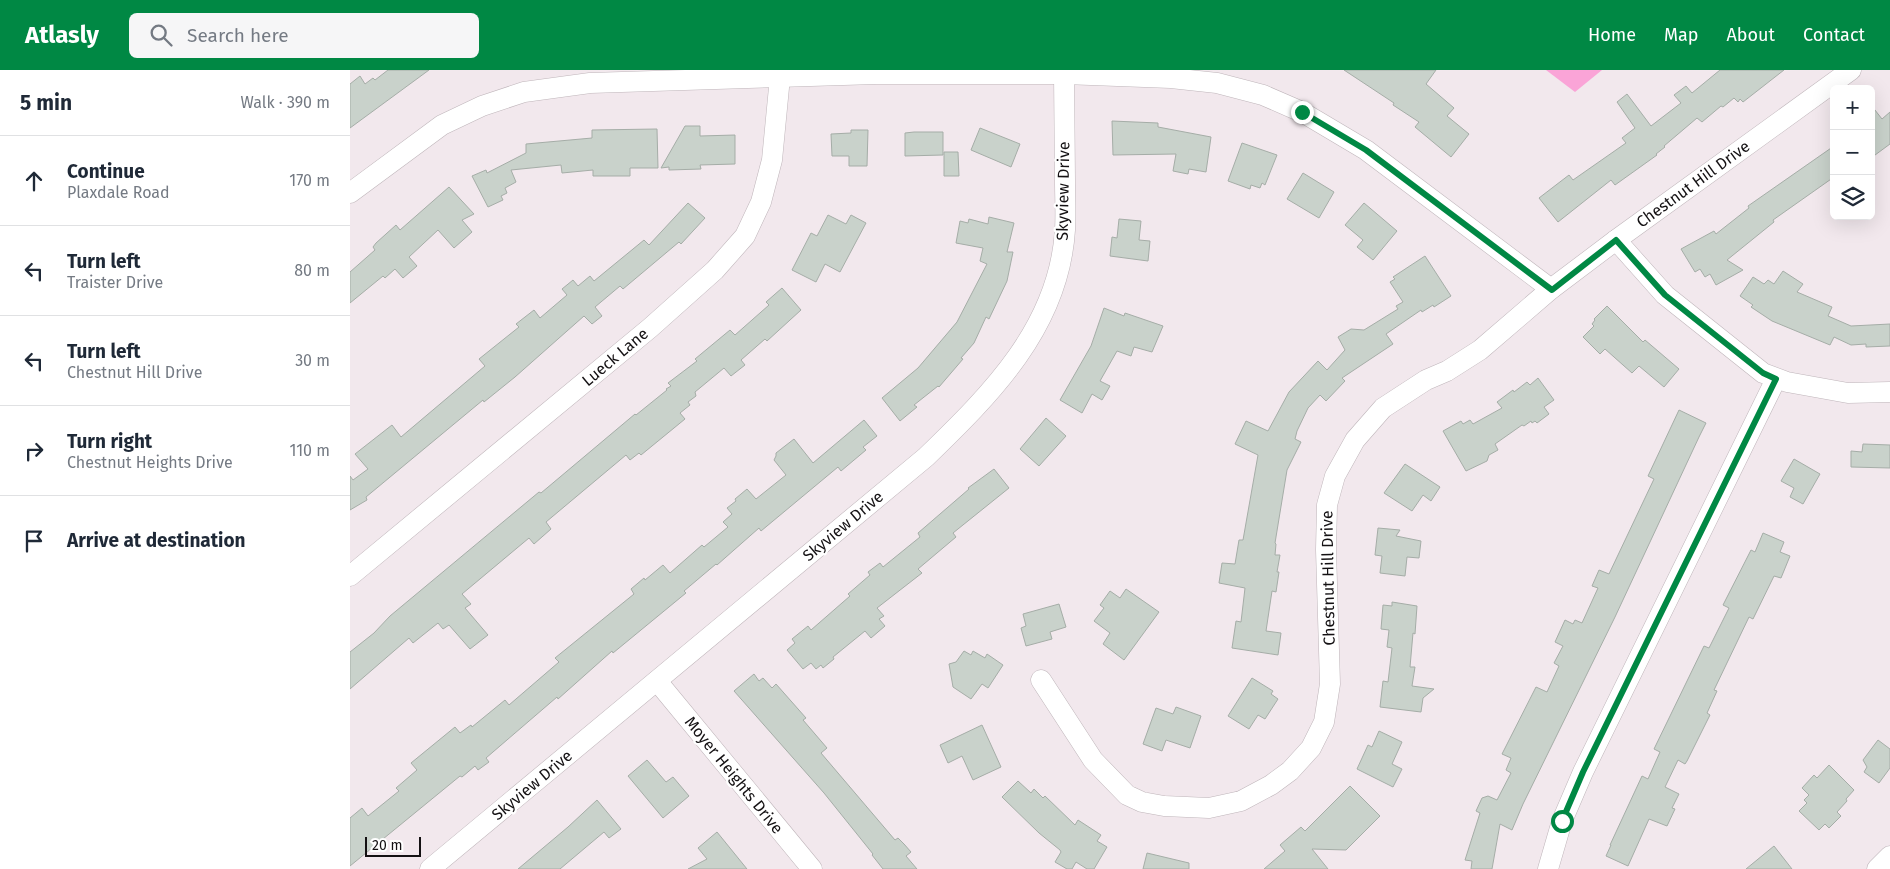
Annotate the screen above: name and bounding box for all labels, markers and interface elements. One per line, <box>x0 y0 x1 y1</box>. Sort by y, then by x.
search box <box>129 13 479 58</box>
text: Atlasly <box>25 21 99 49</box>
icon: search <box>147 21 175 49</box>
text: Search here <box>187 24 289 47</box>
text: Home <box>1588 24 1636 46</box>
text: Map <box>1664 24 1698 46</box>
text: About <box>1726 24 1775 46</box>
text: Contact <box>1803 24 1865 46</box>
map controls <box>1830 85 1875 220</box>
button: + <box>1830 85 1875 130</box>
text: 5 min <box>20 90 72 116</box>
text: Walk · 390 m <box>240 93 330 112</box>
route end <box>1291 101 1314 124</box>
button: − <box>1830 130 1875 175</box>
street label: Chestnut Hill Drive <box>1633 137 1753 231</box>
street label: Skyview Drive <box>1053 141 1073 241</box>
text: Continue <box>67 160 145 183</box>
icon: ahead <box>20 167 48 195</box>
text: 170 m <box>289 171 330 190</box>
button: layers <box>1830 175 1875 220</box>
text: Plaxdale Road <box>67 183 170 202</box>
text: Turn left <box>67 250 141 273</box>
icon: left <box>20 257 48 285</box>
text: 80 m <box>294 261 330 280</box>
text: Traister Drive <box>67 273 163 292</box>
street label: Lueck Lane <box>578 324 652 390</box>
text: Turn left <box>67 340 141 363</box>
icon: left <box>20 347 48 375</box>
text: 30 m <box>295 351 330 370</box>
text: Chestnut Hill Drive <box>67 363 202 382</box>
text: Turn right <box>67 430 152 453</box>
icon: right <box>20 437 48 465</box>
text: 110 m <box>289 441 330 460</box>
text: Chestnut Heights Drive <box>67 453 233 472</box>
street label: Skyview Drive <box>799 487 887 565</box>
street label: Chestnut Hill Drive <box>1317 510 1339 646</box>
icon: arrive <box>20 527 48 555</box>
text: Arrive at destination <box>67 529 246 552</box>
street label: Moyer Heights Drive <box>681 712 787 838</box>
street label: Skyview Drive <box>488 746 576 824</box>
route start <box>1551 810 1574 833</box>
scale bar <box>365 834 421 857</box>
text: 20 m <box>372 837 402 854</box>

